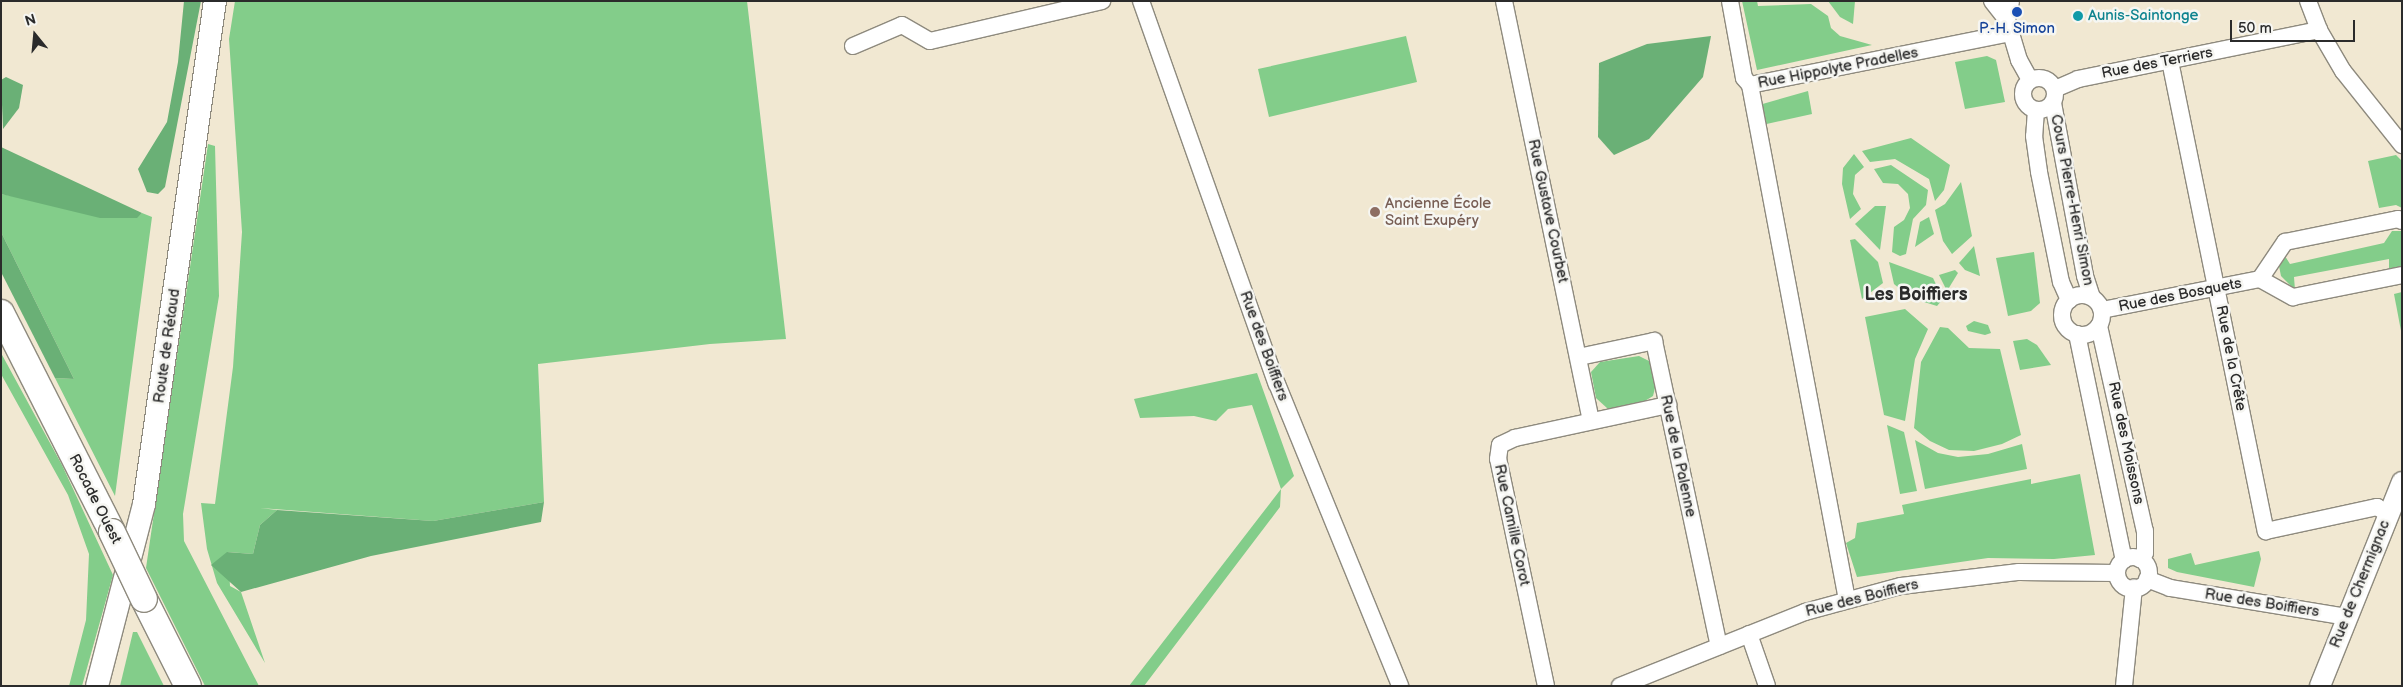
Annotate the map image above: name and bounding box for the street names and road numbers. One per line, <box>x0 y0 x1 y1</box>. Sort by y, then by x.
street label: Rue des Terriers <box>2100 43 2214 83</box>
street label: Rue Hippolyte Pradelles <box>1756 44 1920 92</box>
street label: Cours Pierre-Henri Simon <box>2047 113 2097 287</box>
street label: Rue Gustave Courbet <box>1524 138 1572 284</box>
street label: Rue des Bosquets <box>2117 274 2243 316</box>
street label: Route de Rétaud <box>150 288 184 404</box>
street label: Rue des Boiffiers <box>1236 289 1292 403</box>
street label: Rue de la Crête <box>2212 304 2250 412</box>
street label: Rue des Moissons <box>2104 380 2148 506</box>
street label: Rue de la Palenne <box>1656 393 1700 519</box>
street label: Rocade Ouest <box>65 451 125 547</box>
street label: Rue Camille Corot <box>1490 463 1534 587</box>
street label: Rue de Chermignac <box>2326 517 2394 651</box>
street label: Rue des Boiffiers <box>1804 575 1920 621</box>
street label: Rue des Boiffiers <box>2203 585 2321 621</box>

